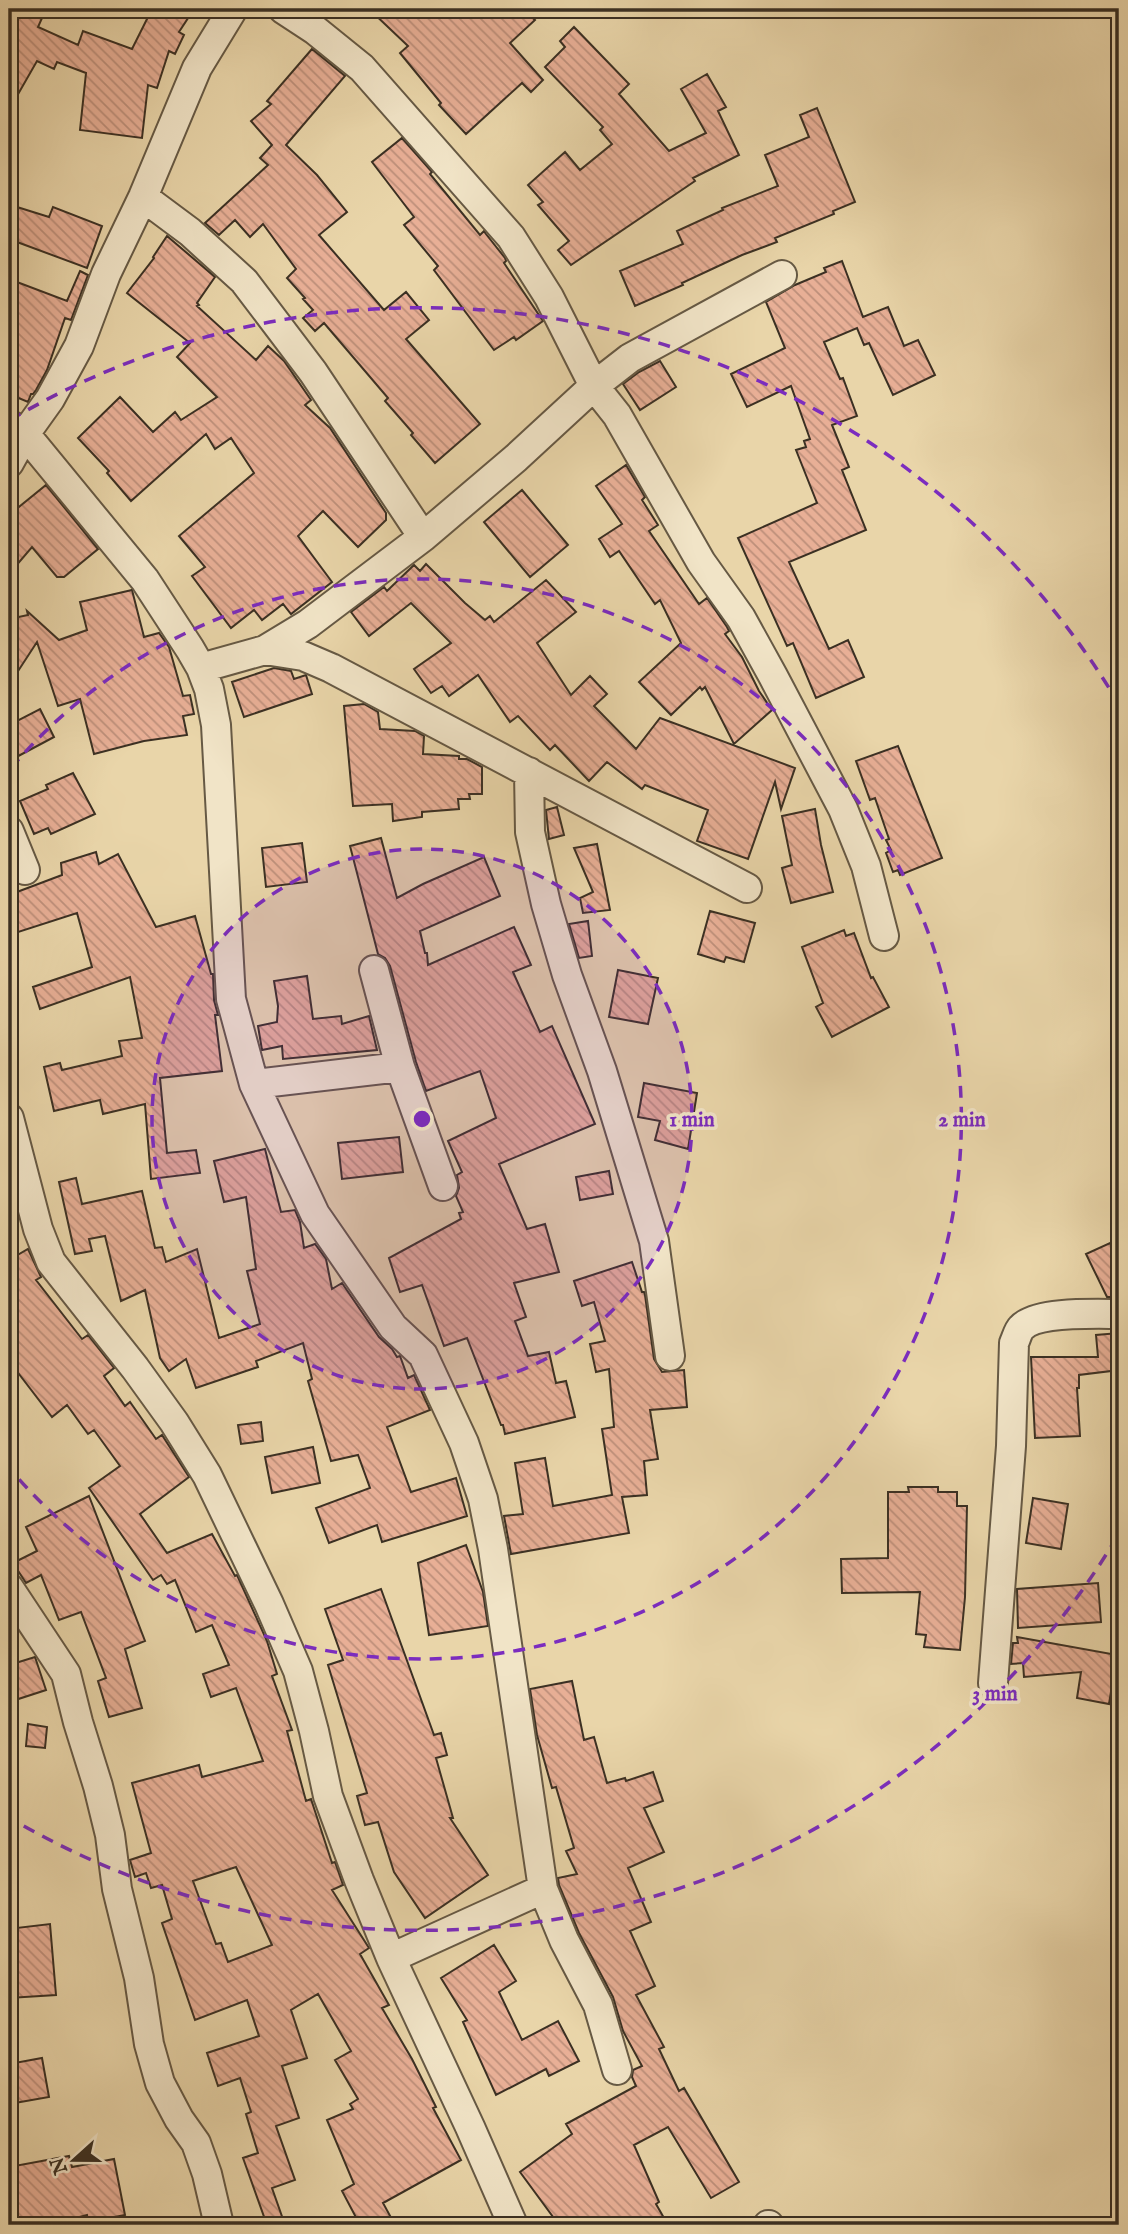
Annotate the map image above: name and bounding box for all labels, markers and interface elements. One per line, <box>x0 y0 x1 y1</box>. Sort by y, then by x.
centre of rings <box>410 1107 434 1131</box>
text: 1 min <box>669 1107 715 1134</box>
text: 2 min <box>938 1107 986 1134</box>
text: 3 min <box>972 1681 1018 1708</box>
north arrow <box>38 2126 108 2196</box>
text: N <box>46 2153 75 2178</box>

